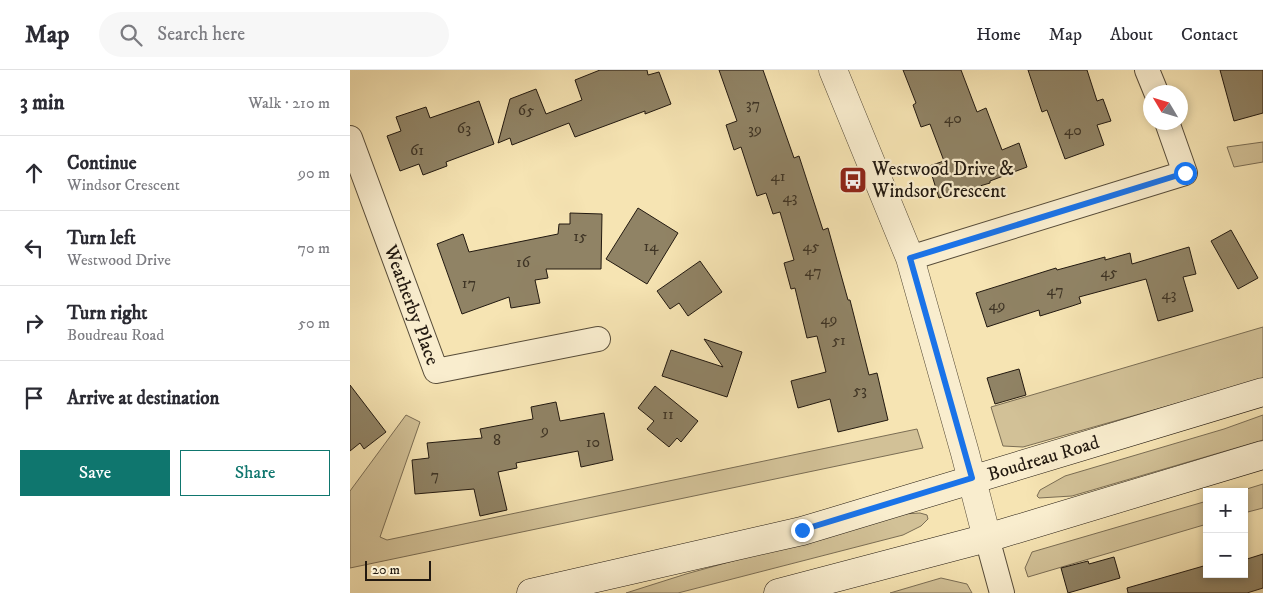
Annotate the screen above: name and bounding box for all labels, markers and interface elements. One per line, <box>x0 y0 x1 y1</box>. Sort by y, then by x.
search box <box>99 12 449 57</box>
text: Map <box>25 20 69 50</box>
icon: search <box>117 21 145 49</box>
text: Search here <box>157 23 245 46</box>
text: Home <box>976 24 1021 46</box>
text: Map <box>1049 24 1082 46</box>
text: About <box>1110 24 1153 46</box>
text: Contact <box>1181 24 1238 46</box>
north arrow <box>1143 85 1188 130</box>
text: 3 min <box>20 90 65 116</box>
text: Walk · 210 m <box>248 93 330 113</box>
house number: 37 <box>746 94 760 114</box>
house number: 65 <box>518 100 534 120</box>
house number: 40 <box>944 108 962 128</box>
house number: 63 <box>457 118 471 138</box>
house number: 39 <box>748 119 762 139</box>
house number: 40 <box>1064 120 1082 140</box>
house number: 61 <box>410 140 424 160</box>
text: Continue <box>67 152 137 175</box>
place label: Westwood Drive & Windsor Crescent <box>871 158 1014 203</box>
icon: ahead <box>20 159 48 187</box>
route start <box>1174 162 1197 185</box>
text: 90 m <box>298 163 330 183</box>
bus stop icon: Westwood Drive & Windsor Crescent <box>838 165 868 195</box>
house number: 41 <box>770 166 786 186</box>
text: Windsor Crescent <box>67 175 180 195</box>
house number: 43 <box>782 187 798 207</box>
house number: 15 <box>573 226 587 246</box>
text: Turn left <box>67 227 136 250</box>
icon: left <box>20 234 48 262</box>
house number: 14 <box>643 236 659 256</box>
house number: 45 <box>802 236 820 256</box>
text: 70 m <box>298 238 330 258</box>
street label: Weatherby Place <box>379 241 444 368</box>
text: Westwood Drive <box>67 250 171 270</box>
house number: 16 <box>516 252 531 272</box>
house number: 47 <box>804 261 822 281</box>
house number: 45 <box>1100 262 1118 282</box>
house number: 17 <box>462 273 476 293</box>
house number: 47 <box>1046 280 1064 300</box>
house number: 43 <box>1161 284 1177 304</box>
house number: 49 <box>988 295 1006 315</box>
text: Turn right <box>67 302 147 325</box>
icon: right <box>20 309 48 337</box>
house number: 49 <box>820 309 838 329</box>
text: 50 m <box>298 313 330 333</box>
text: Boudreau Road <box>67 325 164 345</box>
house number: 51 <box>832 330 846 350</box>
house number: 53 <box>853 380 867 400</box>
icon: arrive <box>20 384 48 412</box>
text: Arrive at destination <box>67 387 219 410</box>
house number: 11 <box>662 404 674 424</box>
house number: 9 <box>540 420 549 440</box>
house number: 8 <box>493 430 501 450</box>
street label: Boudreau Road <box>985 430 1102 486</box>
house number: 10 <box>586 432 600 452</box>
button: Save <box>20 450 170 496</box>
button: Share <box>180 450 330 496</box>
house number: 7 <box>431 465 439 485</box>
map controls <box>1203 488 1248 578</box>
button: + <box>1203 488 1248 533</box>
route end <box>791 519 814 542</box>
button: − <box>1203 533 1248 578</box>
scale bar <box>365 558 431 581</box>
text: 20 m <box>372 561 400 579</box>

